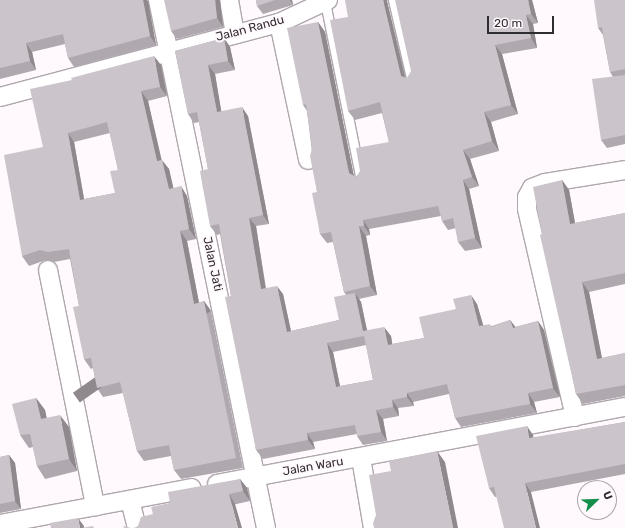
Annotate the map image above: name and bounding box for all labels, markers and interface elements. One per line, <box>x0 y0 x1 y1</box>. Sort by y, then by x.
scale bar <box>489 8 556 34</box>
street label: Jalan Randu <box>214 13 286 45</box>
text: 20 m <box>494 16 522 30</box>
street label: Jalan Jati <box>199 235 225 293</box>
street label: Jalan Waru <box>281 455 345 479</box>
north arrow <box>577 480 617 520</box>
text: U <box>600 489 615 502</box>

